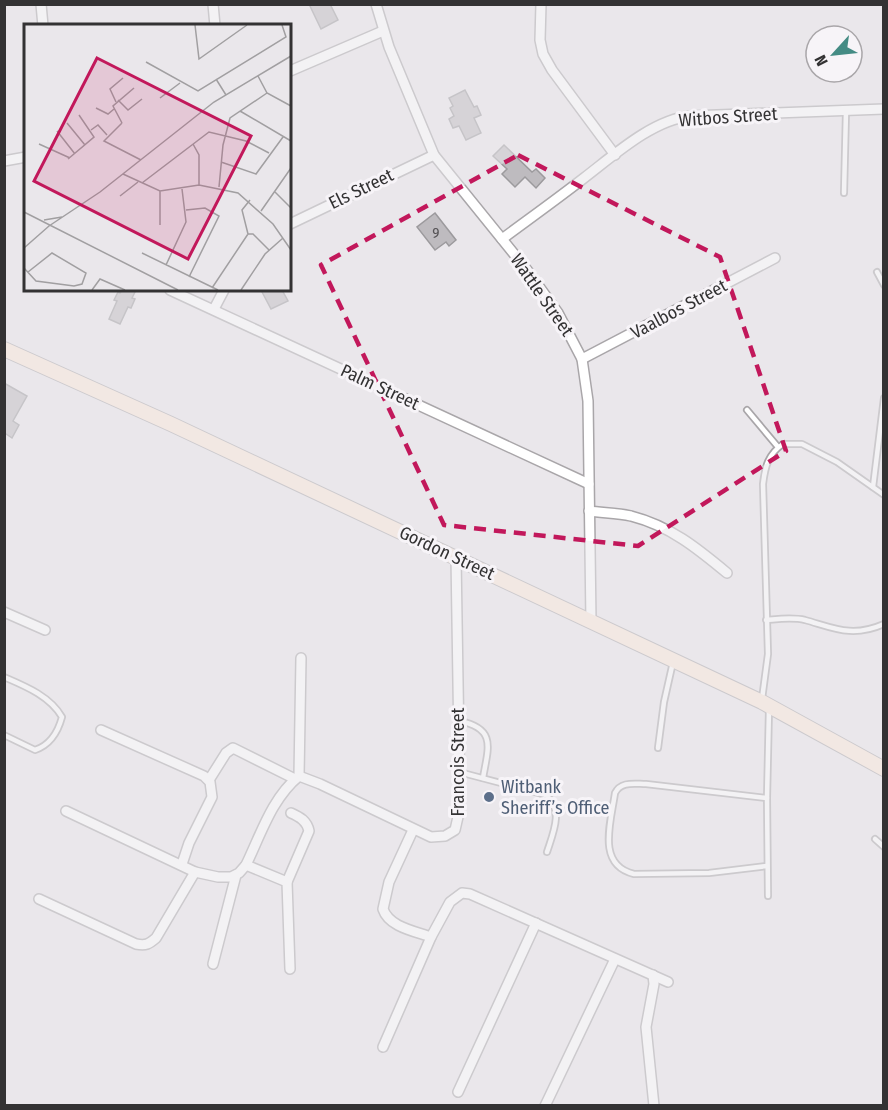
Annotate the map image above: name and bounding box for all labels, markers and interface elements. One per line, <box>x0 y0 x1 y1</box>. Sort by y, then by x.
inset map <box>24 24 291 291</box>
north arrow <box>804 24 864 84</box>
text: N <box>810 52 832 69</box>
street label: Witbos Street <box>678 103 778 131</box>
street label: Els Street <box>325 164 397 214</box>
house number: 9 <box>432 224 440 242</box>
street label: Wattle Street <box>506 250 578 340</box>
street label: Vaalbos Street <box>627 274 731 344</box>
street label: Palm Street <box>337 359 423 415</box>
street label: Gordon Street <box>396 521 498 585</box>
street label: Francois Street <box>447 707 469 816</box>
place label: Witbank Sheriff’s Office <box>501 776 610 819</box>
marker: Witbank Sheriff’s Office <box>482 790 496 804</box>

